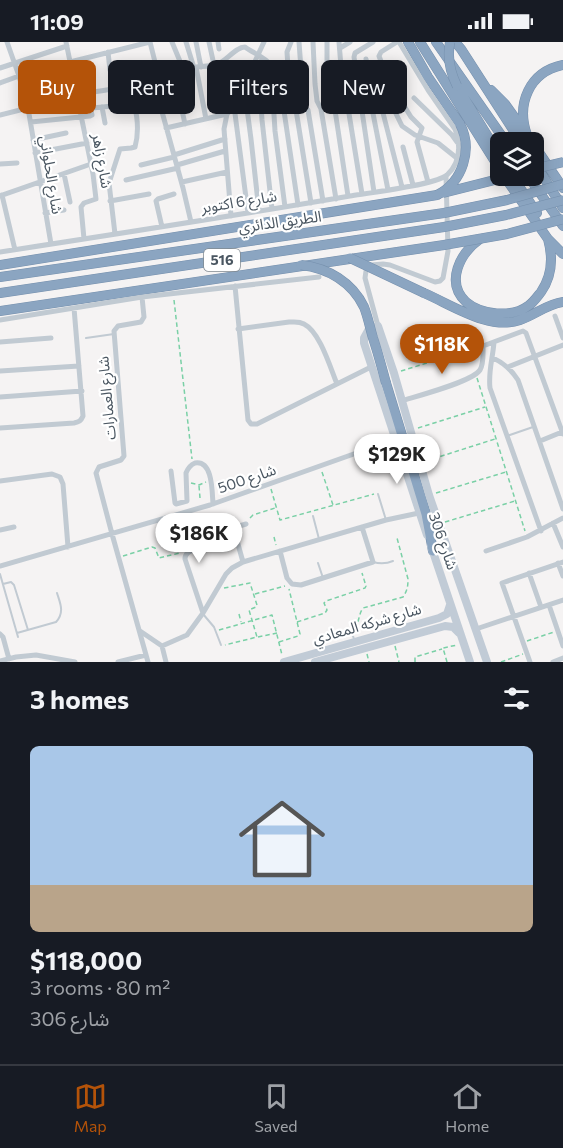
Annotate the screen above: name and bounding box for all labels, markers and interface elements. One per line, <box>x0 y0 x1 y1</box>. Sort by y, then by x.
text: 11:09 <box>30 8 84 35</box>
chip: Buy <box>18 60 96 114</box>
chip: Rent <box>108 60 195 114</box>
chip: Filters <box>207 60 309 114</box>
chip: New <box>321 60 407 114</box>
street label: شارع زاهر <box>85 131 117 191</box>
map controls <box>490 132 544 186</box>
button: layers <box>490 132 544 186</box>
street label: شارع الحلواني <box>33 134 67 216</box>
street label: شارع 6 اكتوبر <box>199 186 279 220</box>
street label: الطريق الدائري <box>237 206 323 239</box>
road number: 516 <box>204 249 240 271</box>
pin: $118K <box>400 324 484 375</box>
text: $118K <box>414 331 470 355</box>
street label: شارع العمارات <box>93 355 123 441</box>
pin: $129K <box>355 434 439 485</box>
text: $129K <box>368 441 426 465</box>
street label: شارع 500 <box>215 460 280 500</box>
street label: شارع 306 <box>422 510 462 573</box>
pin: $186K <box>157 513 241 564</box>
text: $186K <box>169 520 229 544</box>
street label: شارع شركه المعادي <box>310 599 425 651</box>
icon: filters <box>500 682 533 715</box>
text: 3 homes <box>30 683 129 714</box>
icon: home <box>228 785 336 893</box>
text: $118,000 <box>30 944 142 975</box>
text: 3 rooms · 80 m² <box>30 975 170 999</box>
text: شارع 306 <box>30 1006 109 1030</box>
tab: Map <box>74 1080 107 1135</box>
tab: Saved <box>254 1080 298 1135</box>
tab: Home <box>445 1080 489 1135</box>

